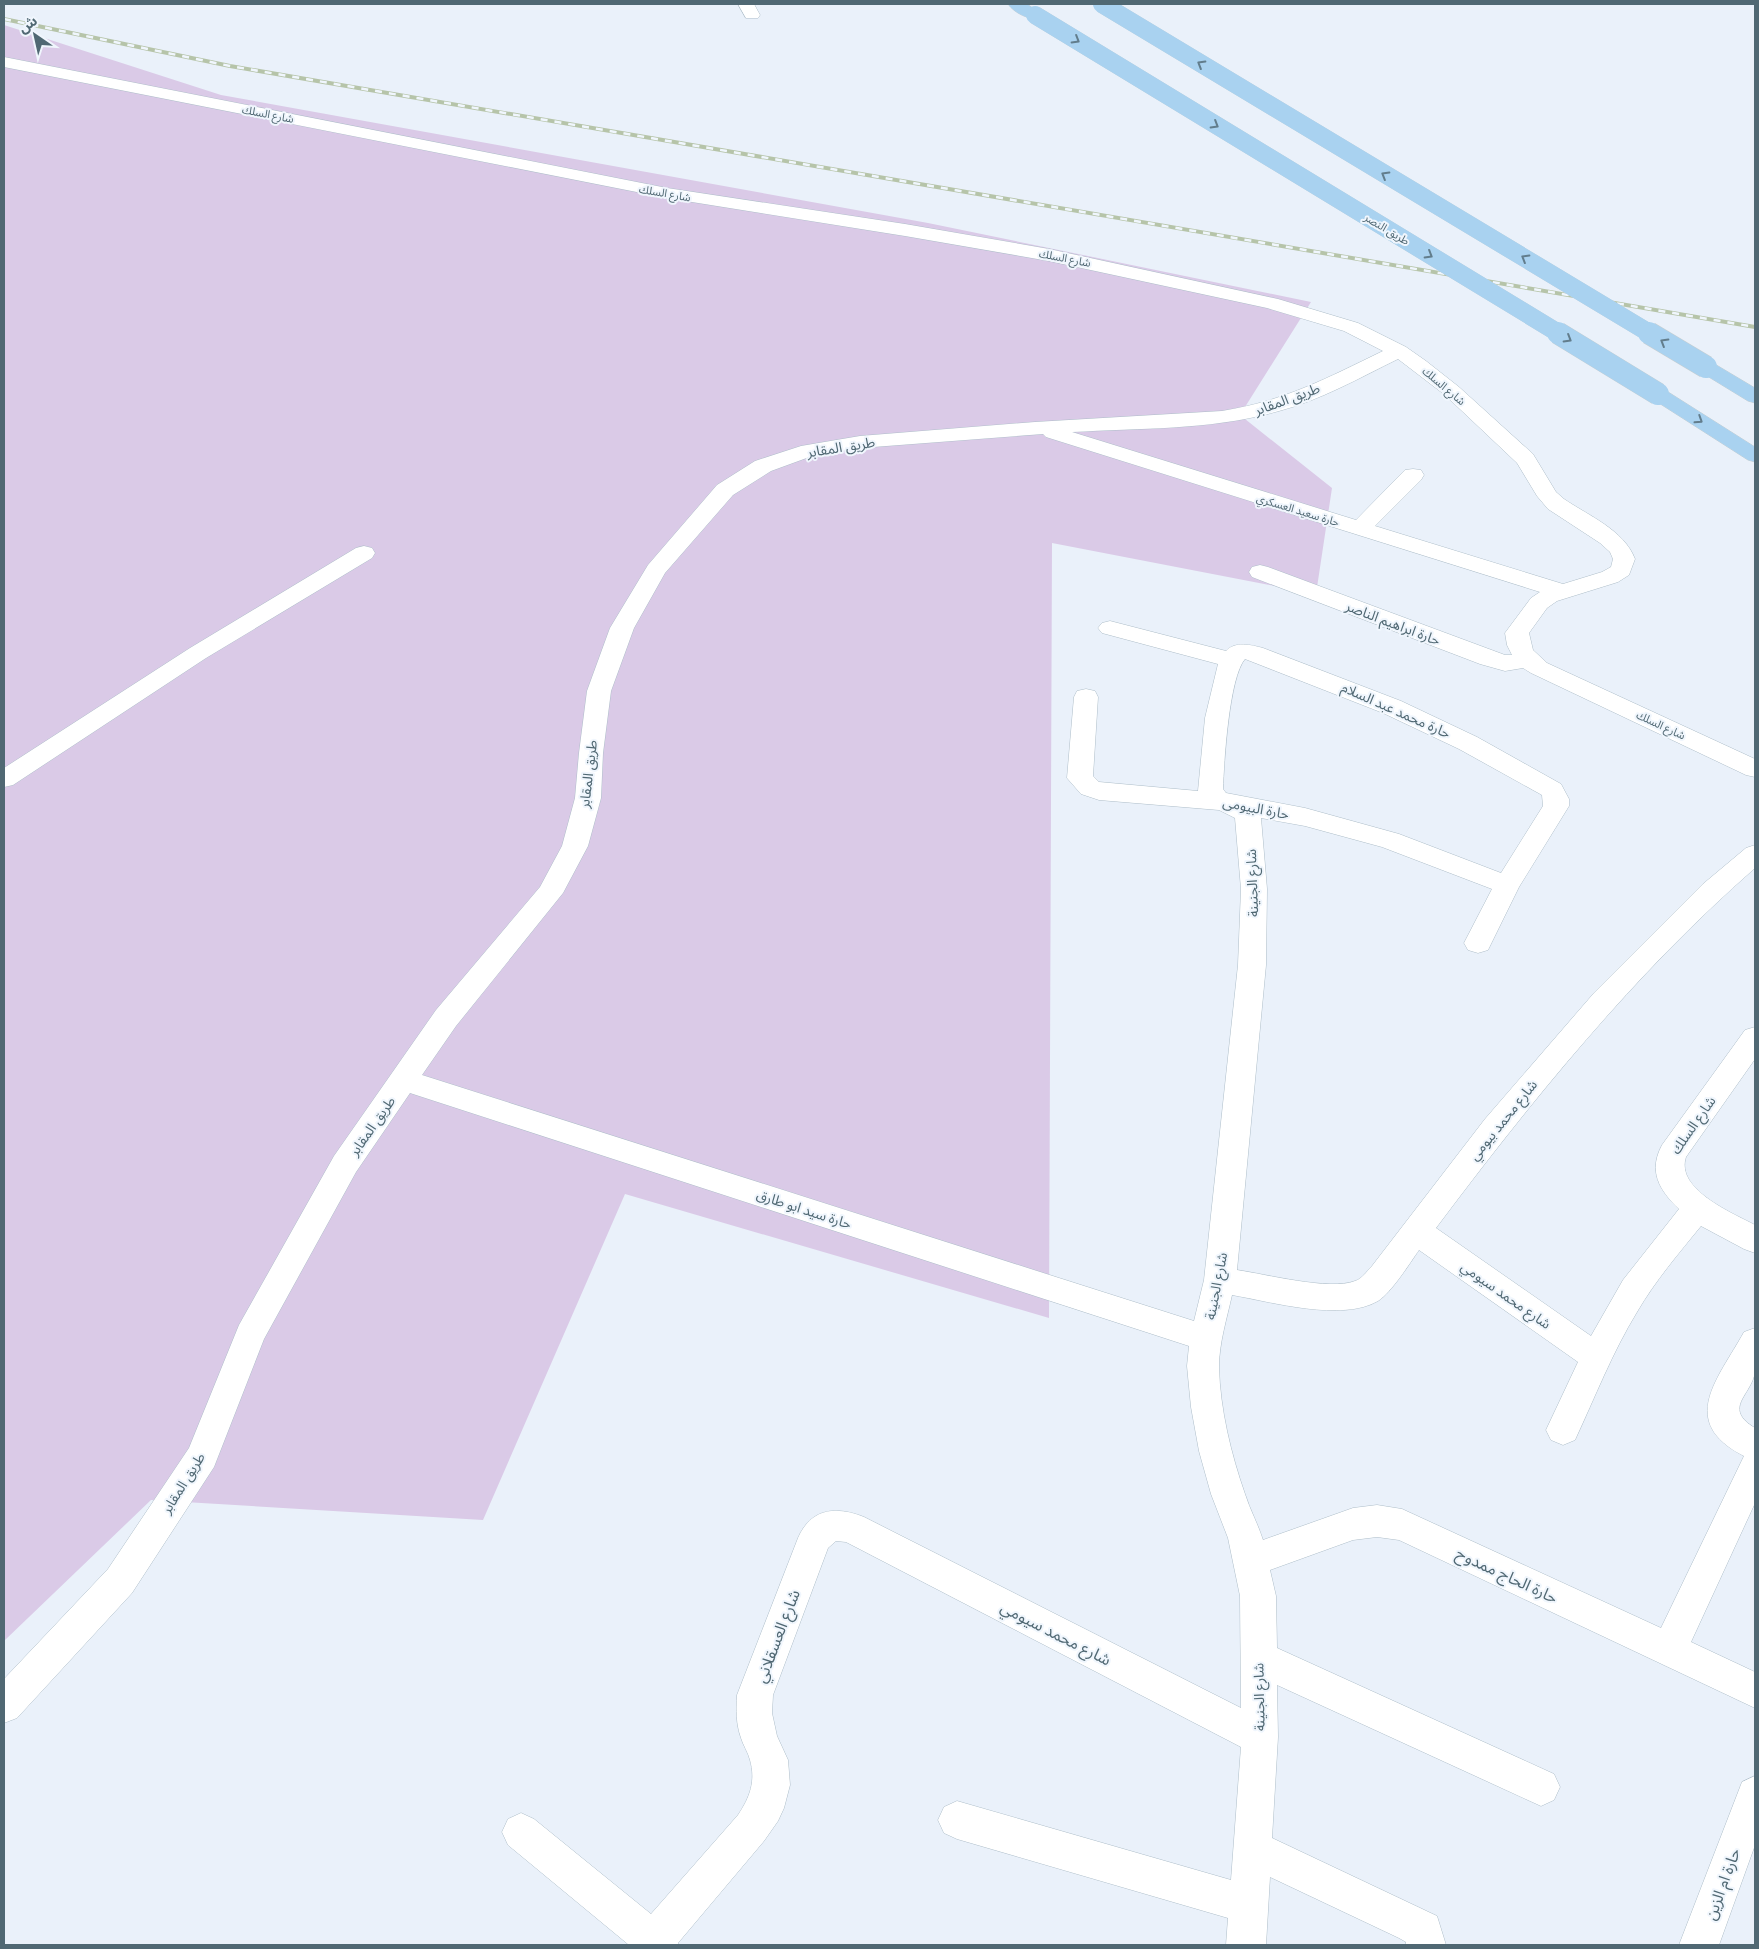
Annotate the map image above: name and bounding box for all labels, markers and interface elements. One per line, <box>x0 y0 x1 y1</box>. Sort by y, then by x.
north arrow <box>10 10 60 60</box>
text: ش <box>16 13 41 38</box>
one-way arrow <box>1071 34 1080 44</box>
one-way arrow <box>1198 60 1207 70</box>
street label: شارع السلك <box>241 103 295 127</box>
one-way arrow <box>1210 118 1219 128</box>
one-way arrow <box>1382 171 1391 181</box>
street label: شارع السلك <box>638 183 692 205</box>
street label: طريق النصر <box>1360 210 1412 249</box>
street label: شارع السلك <box>1038 247 1092 271</box>
one-way arrow <box>1423 248 1432 258</box>
one-way arrow <box>1521 255 1530 265</box>
one-way arrow <box>1562 332 1571 342</box>
one-way arrow <box>1660 339 1669 349</box>
street label: شارع السلك <box>1419 365 1468 409</box>
street label: طريق المقابر <box>1251 381 1323 421</box>
one-way arrow <box>1693 414 1703 423</box>
street label: طريق المقابر <box>805 435 877 462</box>
street label: حارة سعيد العسكري <box>1254 492 1341 532</box>
street label: حارة ابراهيم الناصر <box>1341 598 1442 651</box>
street label: حارة محمد عبد السلام <box>1338 680 1453 744</box>
street label: شارع السلك <box>1634 709 1688 743</box>
street label: طريق المقابر <box>577 739 602 810</box>
street label: حارة البيومى <box>1221 795 1290 824</box>
street label: شارع الجنينة <box>1244 849 1264 917</box>
street label: شارع محمد بيومي <box>1466 1077 1543 1166</box>
street label: طريق المقابر <box>346 1094 400 1161</box>
street label: شارع السلك <box>1668 1094 1721 1159</box>
street label: حارة سيد ابو طارق <box>754 1187 853 1234</box>
street label: شارع الجنينة <box>1203 1251 1233 1322</box>
street label: شارع محمد سيومي <box>1456 1259 1554 1335</box>
street label: طريق المقابر <box>158 1450 210 1518</box>
street label: حارة الحاج ممدوح <box>1452 1545 1560 1610</box>
street label: شارع العسقلاني <box>752 1587 807 1687</box>
street label: شارع محمد سيومي <box>996 1598 1114 1672</box>
street label: شارع الجنينة <box>1251 1663 1271 1731</box>
street label: حارة ام الزين <box>1702 1846 1747 1924</box>

